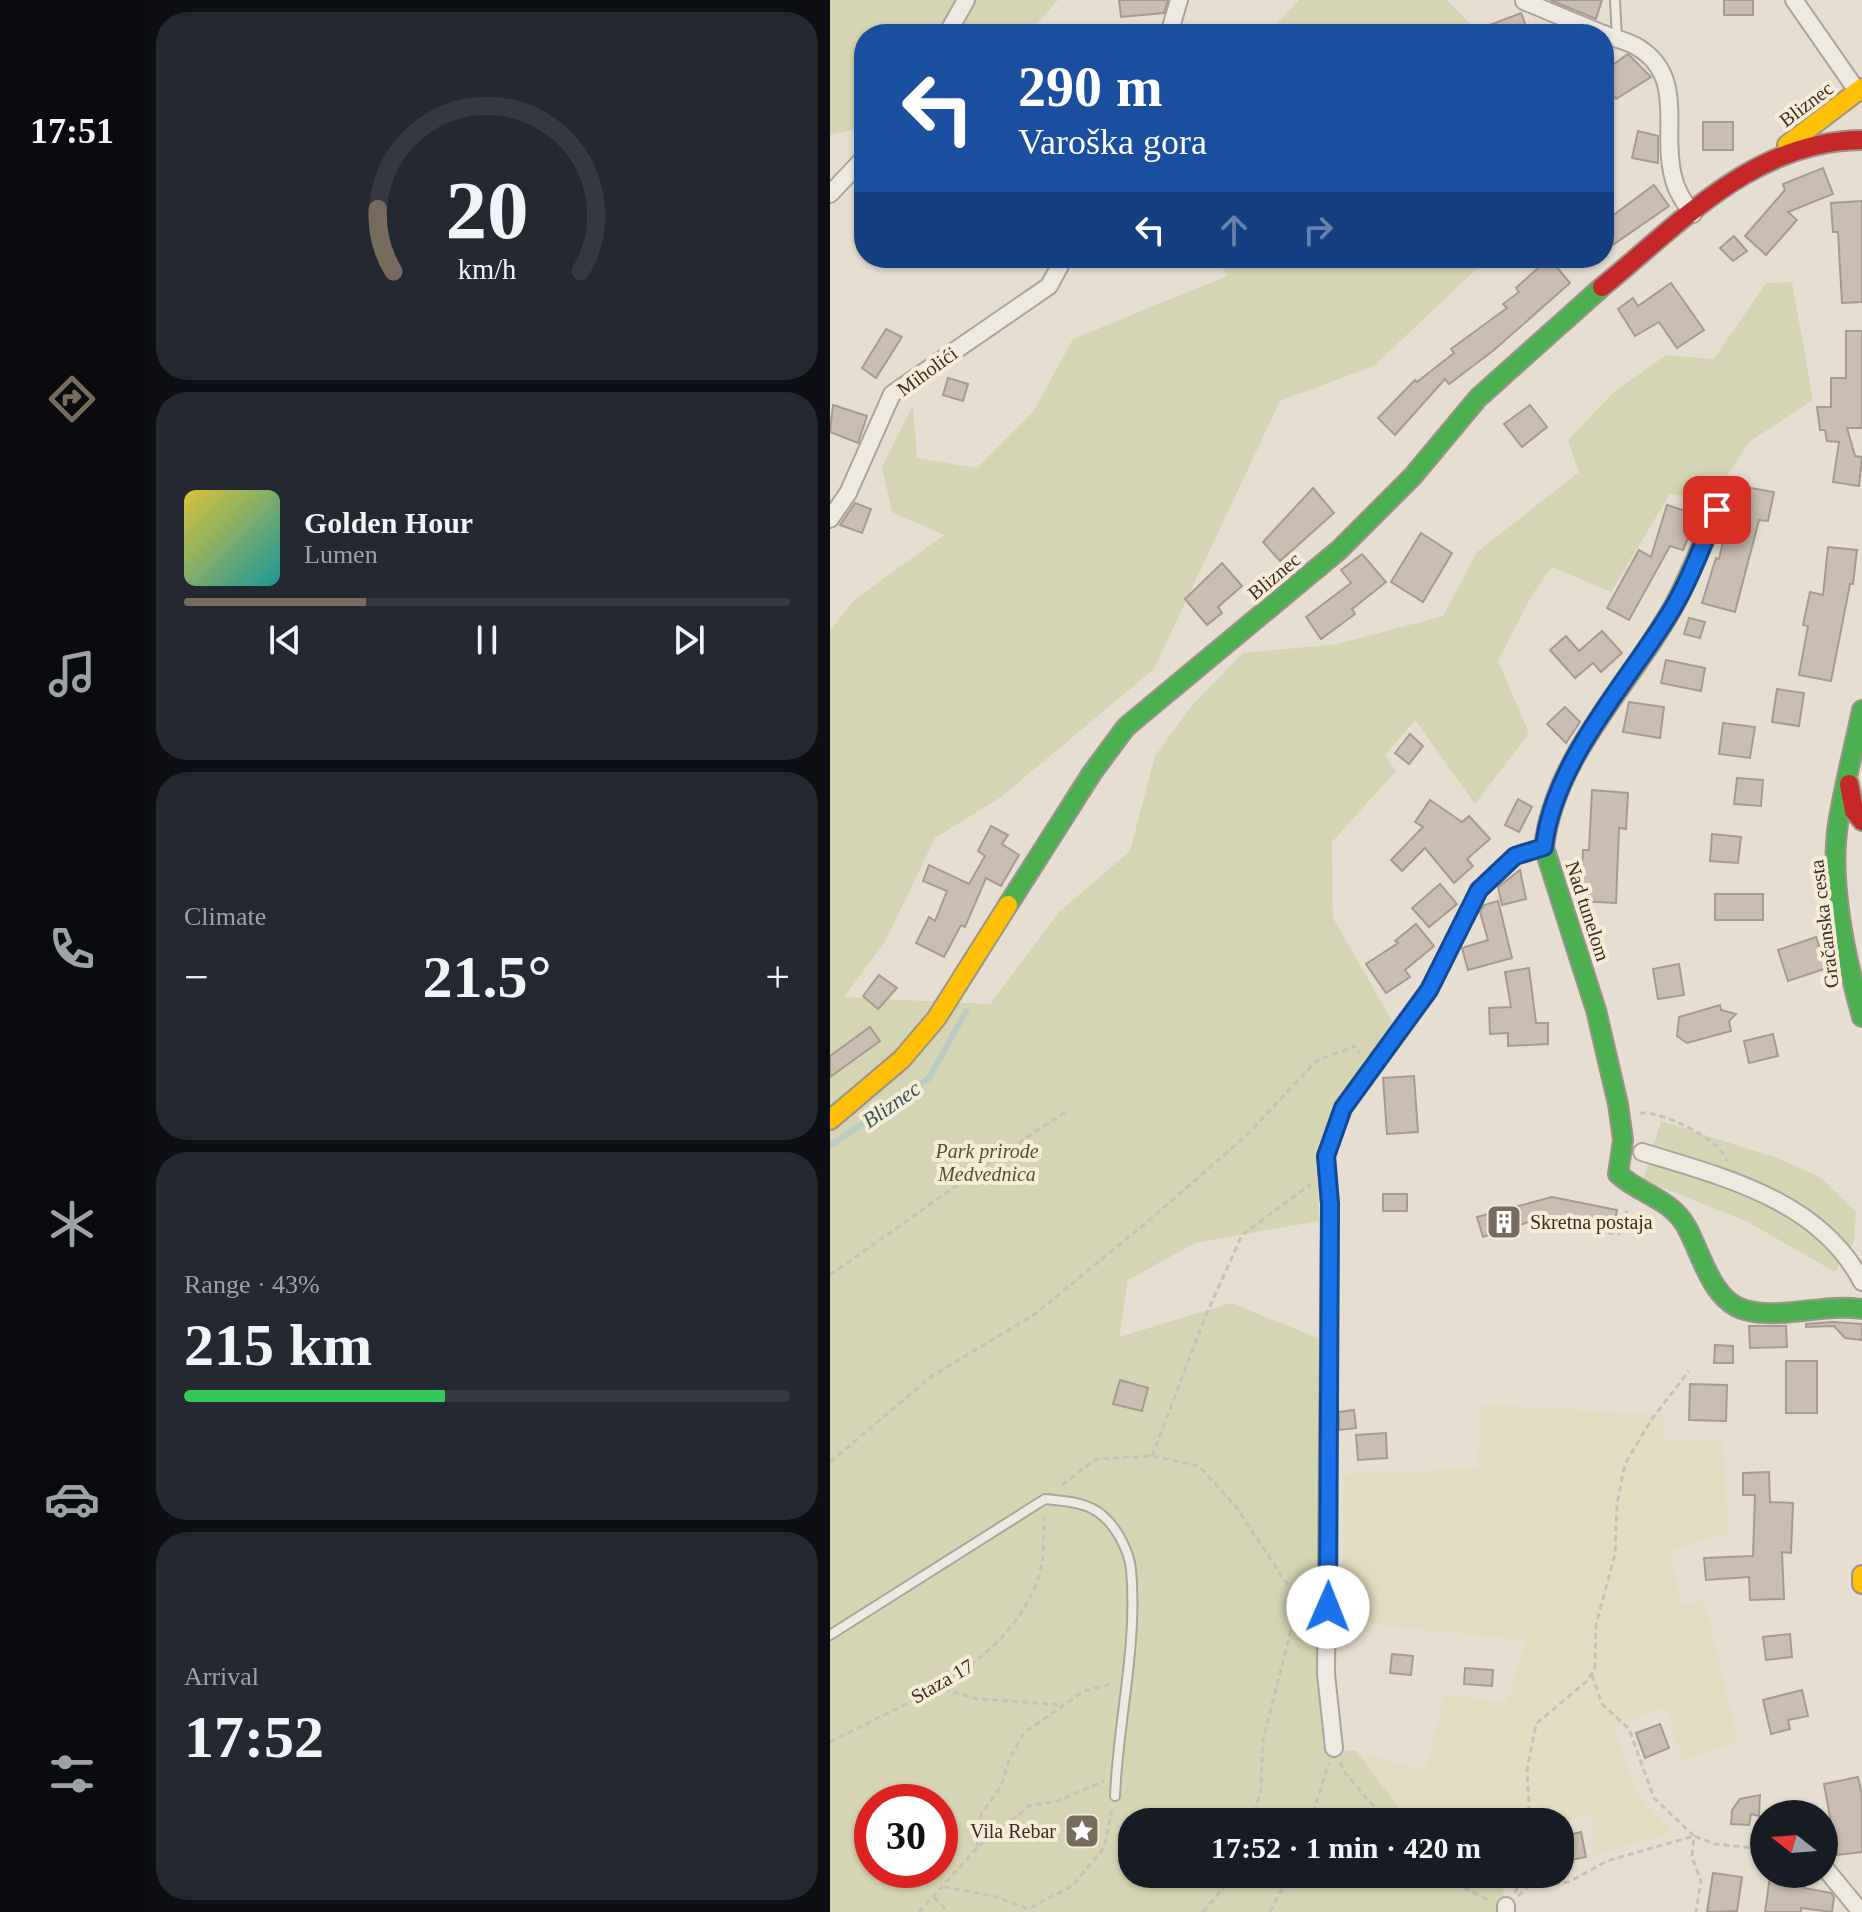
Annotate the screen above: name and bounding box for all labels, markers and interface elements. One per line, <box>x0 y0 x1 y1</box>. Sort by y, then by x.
icon: left <box>886 56 990 160</box>
text: 290 m <box>1018 56 1163 118</box>
street label: Bliznec <box>1775 77 1837 131</box>
text: 17:51 <box>30 111 114 151</box>
text: Varoška gora <box>1018 122 1207 162</box>
text: 20 <box>445 164 529 256</box>
icon: left <box>1128 208 1172 252</box>
icon: ahead <box>1212 208 1256 252</box>
icon: right <box>1296 208 1340 252</box>
text: km/h <box>458 254 516 285</box>
street label: Miholići <box>893 342 962 400</box>
icon: directions <box>44 371 100 427</box>
pin <box>1683 476 1751 544</box>
icon: arrive <box>1695 488 1739 532</box>
text: Golden Hour <box>304 506 473 539</box>
text: Lumen <box>304 540 378 569</box>
street label: Bliznec <box>1244 548 1305 604</box>
icon: previous <box>263 618 307 662</box>
icon: pause <box>465 618 509 662</box>
icon: next <box>667 618 711 662</box>
icon: music <box>44 646 100 702</box>
street label: Nad tunelom <box>1561 858 1615 964</box>
street label: Gračanska cesta <box>1805 858 1843 990</box>
text: Climate <box>184 902 266 931</box>
icon: phone <box>44 921 100 977</box>
text: 21.5° <box>423 944 552 1010</box>
text: − <box>184 953 209 1002</box>
text: + <box>765 953 790 1002</box>
water label: Bliznec <box>858 1075 925 1133</box>
park label: Park prirode Medvednica <box>934 1140 1039 1185</box>
icon: climate <box>44 1196 100 1252</box>
building icon: Skretna postaja <box>1485 1203 1523 1241</box>
place label: Skretna postaja <box>1530 1211 1653 1234</box>
text: Range · 43% <box>184 1270 320 1299</box>
text: 215 km <box>184 1312 372 1378</box>
icon: car <box>44 1471 100 1527</box>
position arrow <box>1286 1565 1370 1649</box>
street label: Staza 17 <box>907 1654 977 1708</box>
text: Arrival <box>184 1662 259 1691</box>
text: 17:52 <box>184 1704 324 1770</box>
icon: filters <box>44 1746 100 1802</box>
speed limit sign: 30 <box>854 1784 958 1888</box>
north arrow <box>1750 1800 1838 1888</box>
map controls <box>1750 1800 1838 1888</box>
place icon: Vila Rebar <box>1063 1812 1101 1850</box>
place label: Vila Rebar <box>970 1820 1056 1842</box>
text: 17:52 · 1 min · 420 m <box>1211 1831 1481 1864</box>

